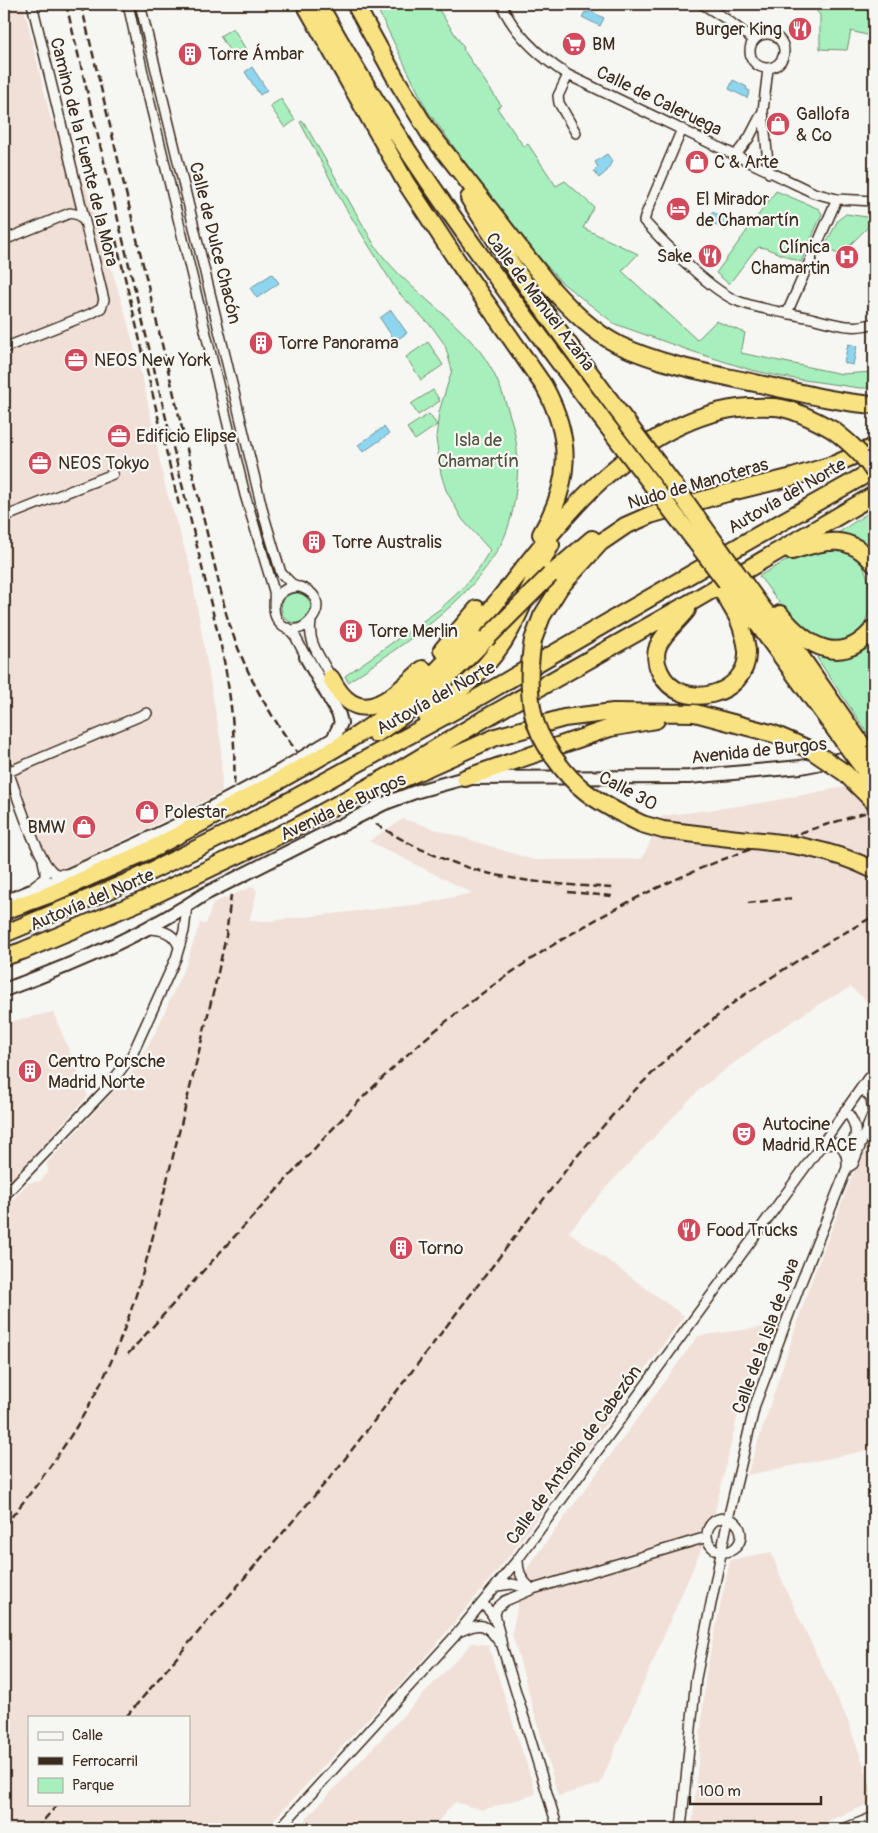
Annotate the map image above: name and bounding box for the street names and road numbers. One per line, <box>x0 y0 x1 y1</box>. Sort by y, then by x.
street label: Camino de la Fuente de la Mora <box>44 35 124 269</box>
street label: Calle de Caleruega <box>592 61 726 141</box>
street label: Calle de Dulce Chacón <box>184 160 246 326</box>
street label: Calle de Manuel Azaña <box>480 228 600 376</box>
street label: Nudo de Manoteras <box>625 453 771 515</box>
street label: Autovía del Norte <box>724 453 850 539</box>
street label: Autovía del Norte <box>372 656 500 740</box>
street label: Avenida de Burgos <box>690 732 828 770</box>
street label: Calle 30 <box>595 766 661 816</box>
street label: Avenida de Burgos <box>277 768 409 846</box>
street label: Autovía del Norte <box>26 863 158 937</box>
street label: Calle de la Isla de Java <box>727 1255 805 1417</box>
street label: Calle de Antonio de Cabezón <box>501 1361 647 1549</box>

